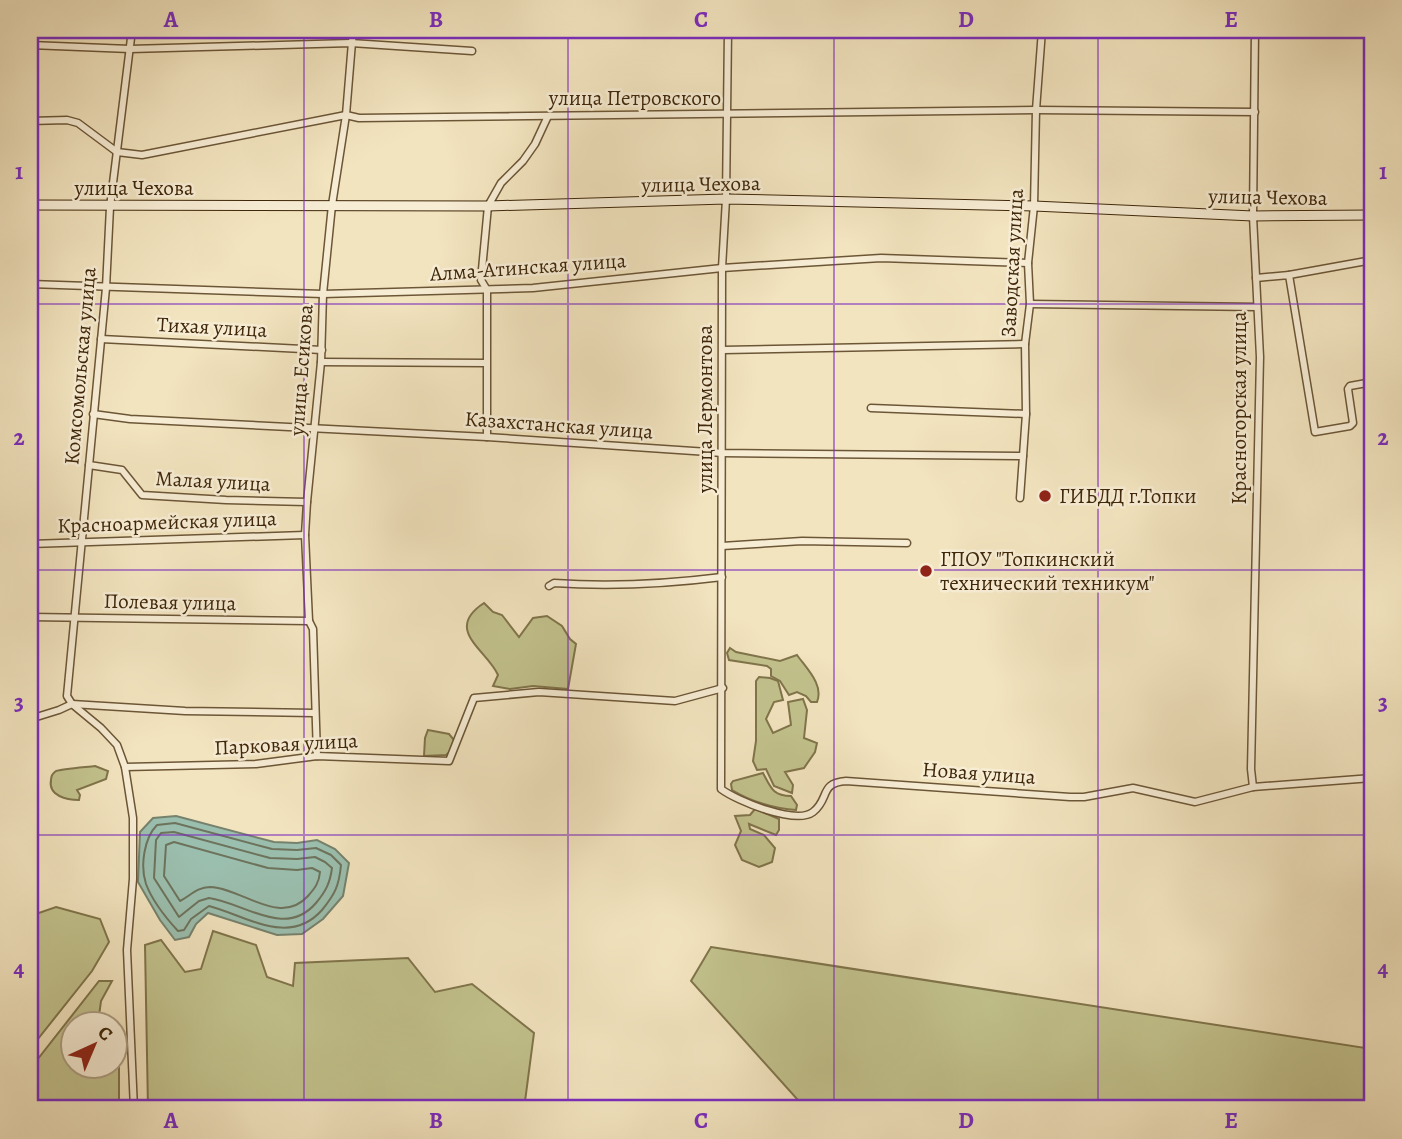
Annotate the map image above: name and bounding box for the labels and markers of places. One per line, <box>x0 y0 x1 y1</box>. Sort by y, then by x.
place label: ГИБДД г.Топки <box>1059 482 1196 510</box>
marker: ГИБДД г.Топки <box>1037 488 1053 504</box>
place label: ГПОУ "Топкинский технический техникум" <box>940 545 1155 597</box>
marker: ГПОУ "Топкинский технический техникум" <box>918 563 934 579</box>

